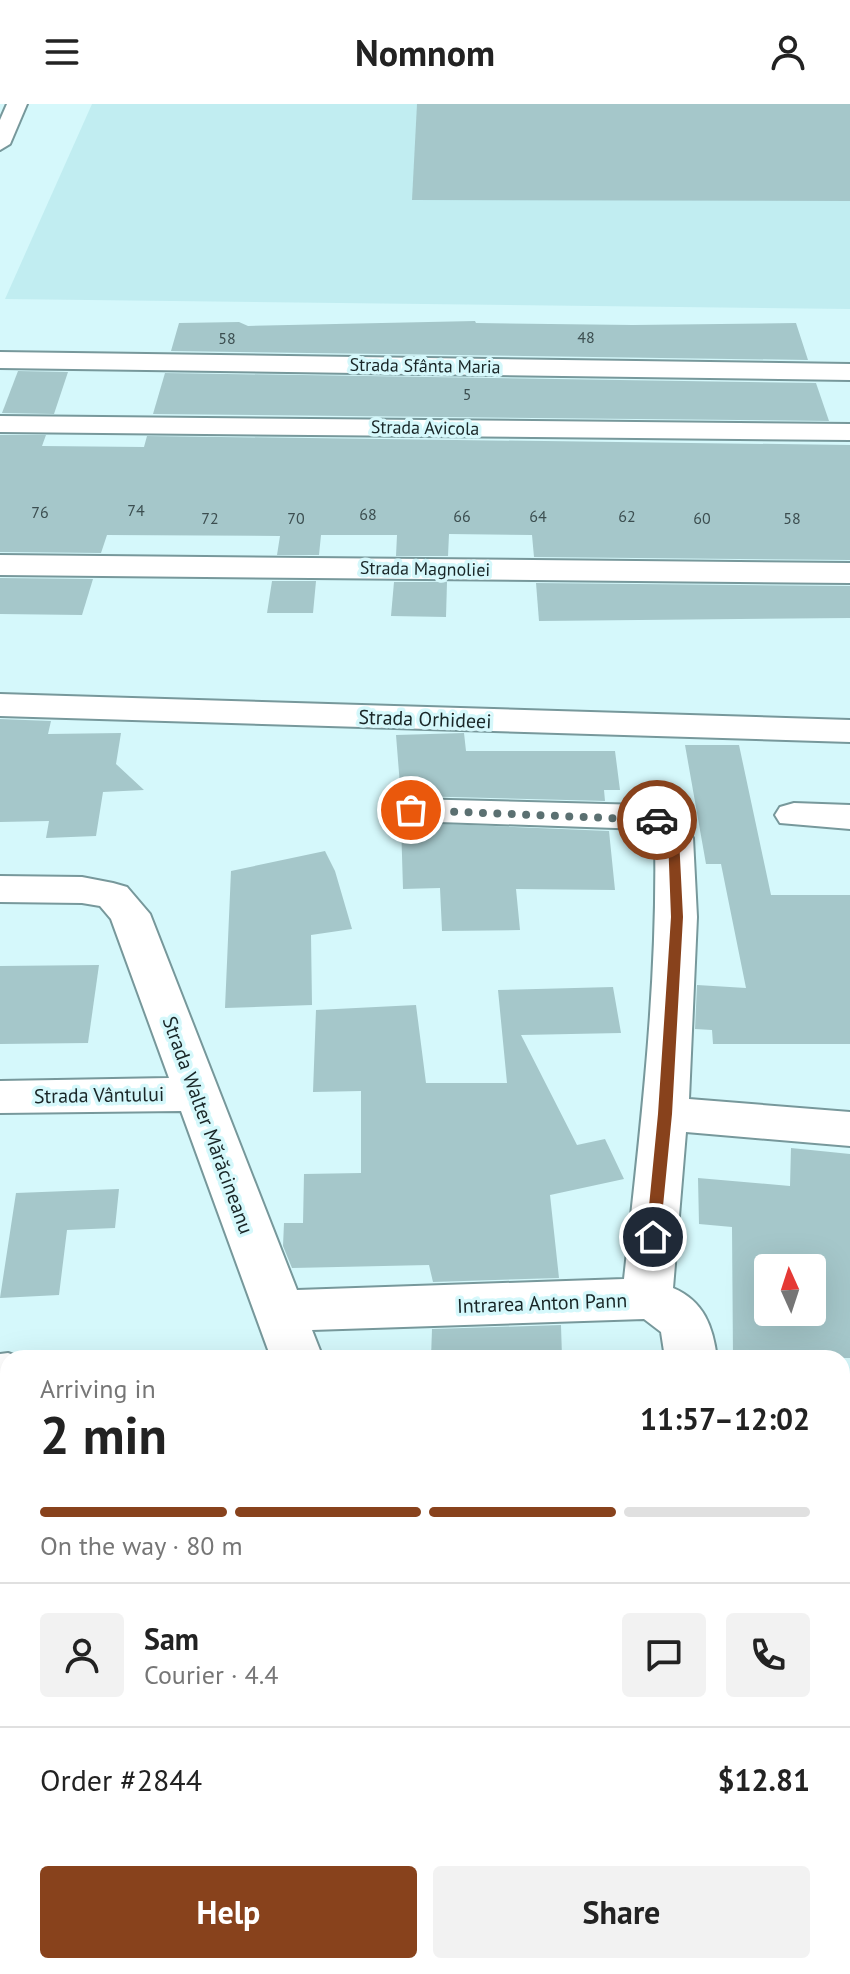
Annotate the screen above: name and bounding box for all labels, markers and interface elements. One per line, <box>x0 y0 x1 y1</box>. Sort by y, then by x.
text: Nomnom <box>355 29 495 76</box>
icon: menu <box>40 30 84 74</box>
icon: person <box>766 30 810 74</box>
house number: 48 <box>577 327 595 347</box>
house number: 58 <box>218 328 236 348</box>
street label: Strada Sfânta Maria <box>349 353 501 378</box>
house number: 5 <box>463 384 471 404</box>
street label: Strada Avicola <box>371 415 479 440</box>
house number: 74 <box>127 500 145 520</box>
house number: 76 <box>31 502 49 522</box>
house number: 68 <box>359 504 377 524</box>
house number: 66 <box>453 506 471 526</box>
house number: 64 <box>529 506 547 526</box>
house number: 62 <box>618 506 636 526</box>
house number: 72 <box>201 508 219 528</box>
house number: 70 <box>287 508 305 528</box>
house number: 60 <box>693 508 711 528</box>
house number: 58 <box>783 508 801 528</box>
street label: Strada Magnoliei <box>360 556 490 581</box>
street label: Strada Orhideei <box>358 704 492 734</box>
pin <box>377 776 445 844</box>
courier <box>617 780 697 860</box>
icon: bag <box>389 788 433 832</box>
icon: car <box>635 798 679 842</box>
street label: Strada Walter Mărăcineanu <box>157 1013 259 1237</box>
street label: Strada Vântului <box>34 1081 164 1109</box>
pin <box>619 1203 687 1271</box>
icon: home <box>631 1215 675 1259</box>
north arrow <box>754 1254 826 1326</box>
map controls <box>754 1254 826 1326</box>
street label: Intrarea Anton Pann <box>456 1287 628 1319</box>
text: Arriving in <box>40 1372 156 1405</box>
text: 11:57–12:02 <box>640 1399 810 1438</box>
text: 2 min <box>40 1401 167 1468</box>
text: On the way · 80 m <box>40 1529 243 1562</box>
button: person <box>40 1613 124 1697</box>
button: chat <box>622 1613 706 1697</box>
button: phone <box>726 1613 810 1697</box>
text: Sam <box>144 1619 199 1658</box>
text: Courier · 4.4 <box>144 1658 278 1691</box>
text: Order #2844 <box>40 1760 202 1799</box>
text: $12.81 <box>718 1760 810 1799</box>
button: Help <box>40 1866 417 1958</box>
button: Share <box>433 1866 810 1958</box>

